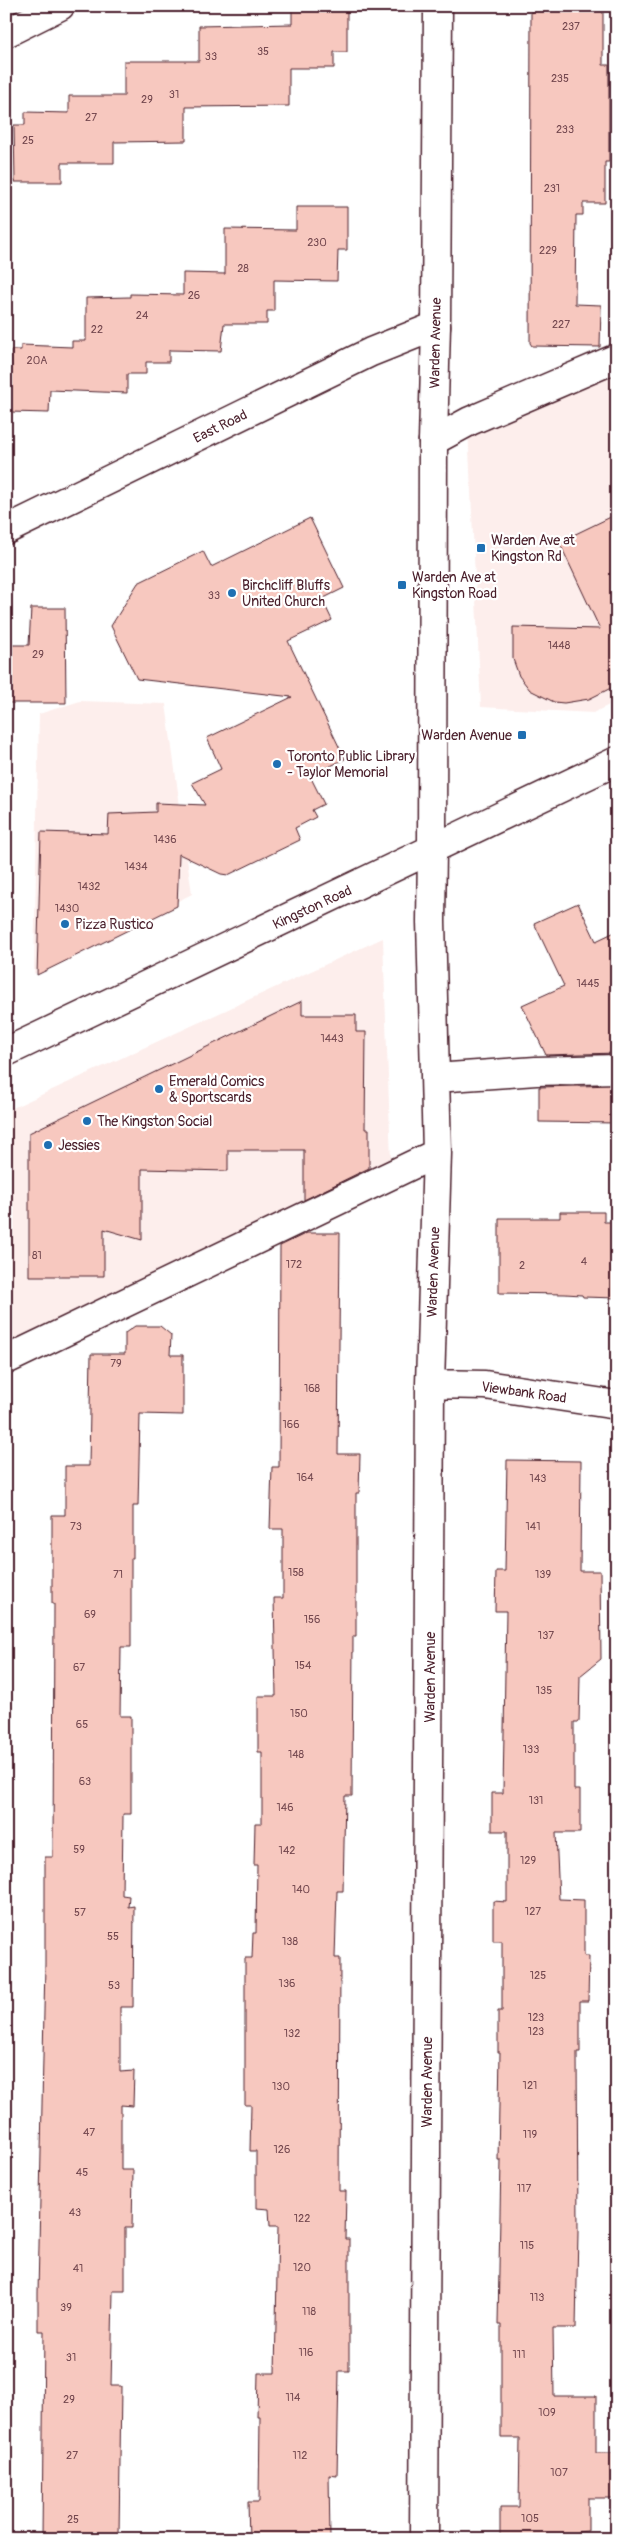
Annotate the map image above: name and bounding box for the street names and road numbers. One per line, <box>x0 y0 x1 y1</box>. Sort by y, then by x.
street label: Warden Avenue <box>426 297 445 389</box>
street label: East Road <box>191 406 250 447</box>
street label: Kingston Road <box>270 882 354 933</box>
street label: Warden Avenue <box>423 1226 444 1318</box>
street label: Viewbank Road <box>480 1378 568 1407</box>
street label: Warden Avenue <box>422 1632 439 1722</box>
street label: Warden Avenue <box>419 2037 436 2127</box>

